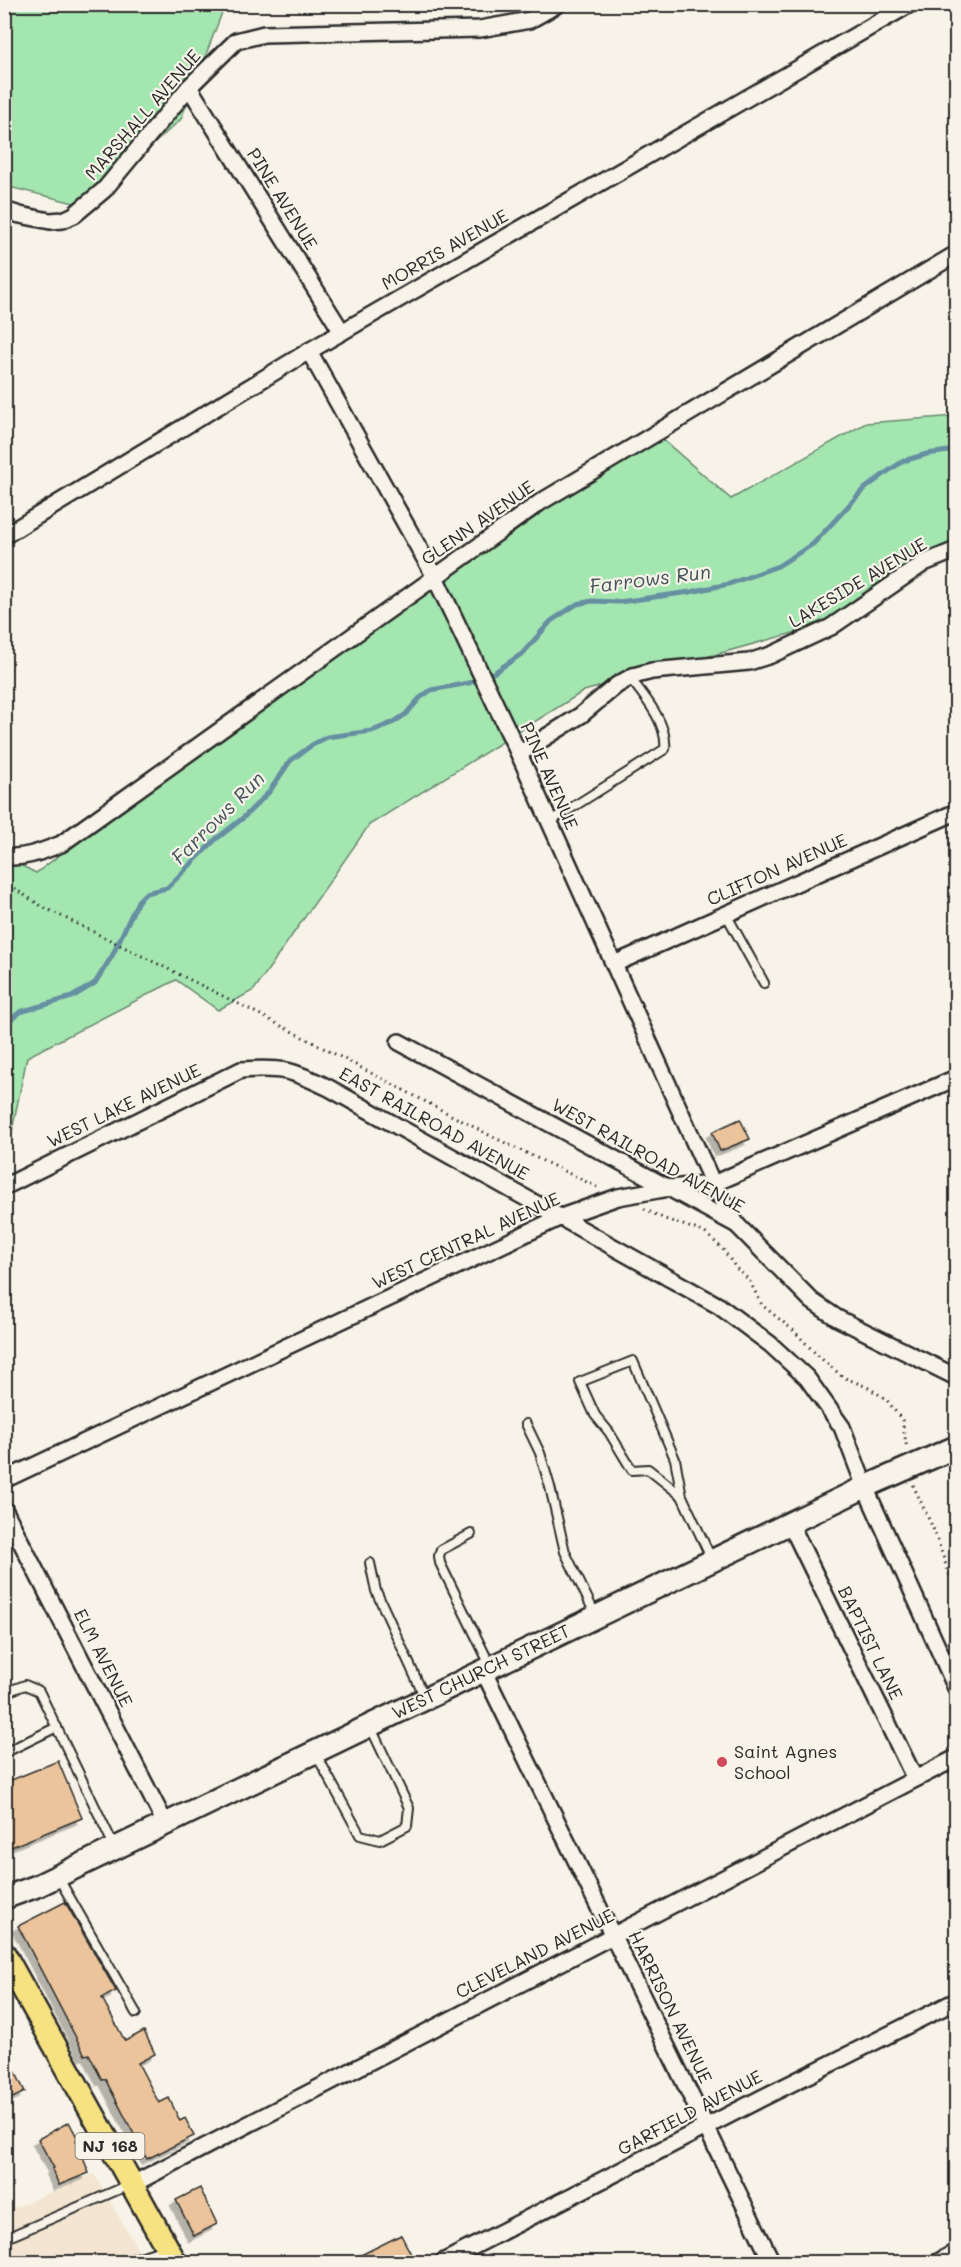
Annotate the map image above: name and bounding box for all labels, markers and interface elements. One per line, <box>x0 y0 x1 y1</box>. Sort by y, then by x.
street label: MARSHALL AVENUE <box>79 44 206 185</box>
street label: PINE AVENUE <box>242 143 324 254</box>
street label: MORRIS AVENUE <box>377 203 512 295</box>
street label: GLENN AVENUE <box>416 474 539 570</box>
street label: LAKESIDE AVENUE <box>784 531 931 633</box>
water label: Farrows Run <box>588 558 712 598</box>
street label: PINE AVENUE <box>515 718 584 833</box>
water label: Farrows Run <box>165 765 270 870</box>
street label: CLIFTON AVENUE <box>703 827 850 911</box>
street label: WEST LAKE AVENUE <box>43 1057 204 1153</box>
street label: EAST RAILROAD AVENUE <box>335 1061 534 1185</box>
street label: WEST RAILROAD AVENUE <box>548 1092 749 1218</box>
street label: WEST CENTRAL AVENUE <box>368 1186 564 1294</box>
street label: BAPTIST LANE <box>833 1582 909 1704</box>
street label: ELM AVENUE <box>69 1604 139 1711</box>
street label: WEST CHURCH STREET <box>387 1618 574 1724</box>
place label: Saint Agnes School <box>734 1739 837 1784</box>
marker: Saint Agnes School <box>715 1755 729 1769</box>
street label: CLEVELAND AVENUE <box>451 1903 618 2004</box>
street label: HARRISON AVENUE <box>624 1926 718 2087</box>
street label: GARFIELD AVENUE <box>613 2064 766 2160</box>
road number: NJ 168 <box>76 2133 144 2159</box>

